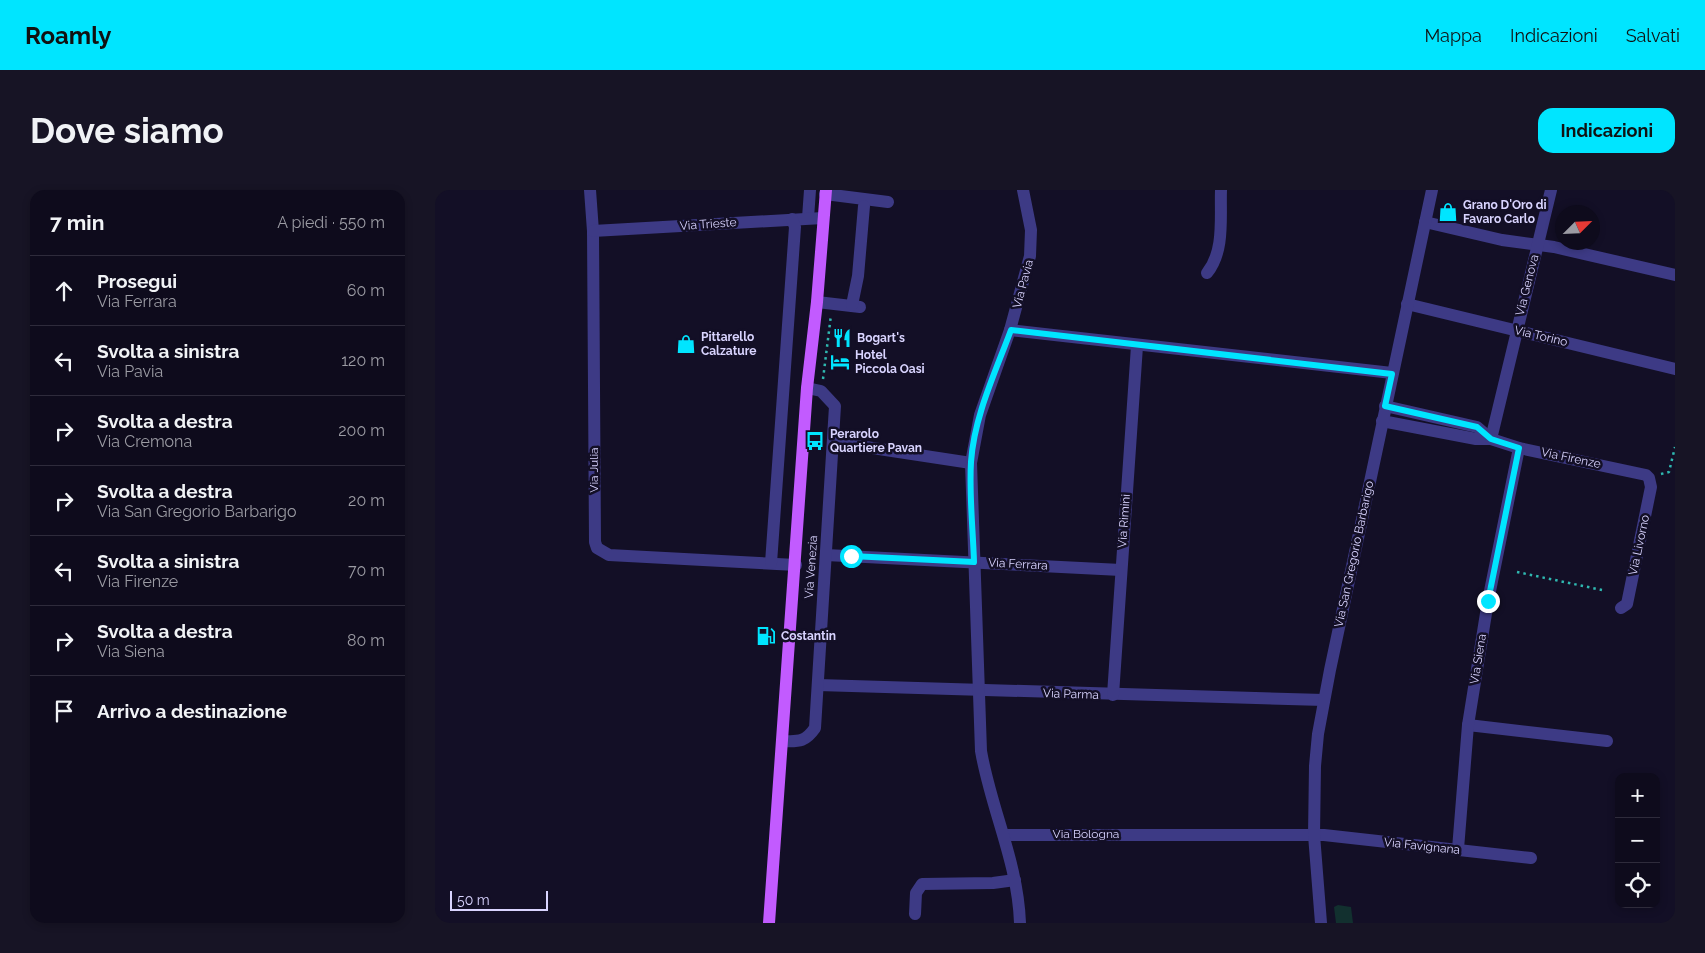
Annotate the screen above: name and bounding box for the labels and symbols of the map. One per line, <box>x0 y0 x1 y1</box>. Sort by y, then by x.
place label: Grano D'Oro di Favaro Carlo <box>1463 198 1547 226</box>
shop icon: Grano D'Oro di Favaro Carlo <box>1437 201 1459 223</box>
north arrow <box>1555 205 1600 250</box>
street label: Via Trieste <box>679 215 737 233</box>
street label: Via Genova <box>1513 253 1541 317</box>
street label: Via Pavia <box>1010 258 1036 310</box>
street label: Via Torino <box>1513 323 1569 349</box>
restaurant icon: Bogart's <box>831 327 853 349</box>
place label: Pittarello Calzature <box>701 330 756 358</box>
place label: Bogart's <box>857 331 905 345</box>
shop icon: Pittarello Calzature <box>675 333 697 355</box>
place label: Hotel Piccola Oasi <box>855 348 925 376</box>
hotel icon: Hotel Piccola Oasi <box>829 351 851 373</box>
place label: Perarolo Quartiere Pavan <box>830 427 922 455</box>
bus stop icon: Perarolo Quartiere Pavan <box>804 430 826 452</box>
street label: Via Firenze <box>1540 445 1602 471</box>
street label: Via Julia <box>587 447 601 493</box>
street label: Via San Gregorio Barbarigo <box>1332 479 1376 629</box>
street label: Via Rimini <box>1115 494 1133 548</box>
street label: Via Livorno <box>1626 513 1652 577</box>
street label: Via Venezia <box>802 535 820 599</box>
route start <box>840 545 863 568</box>
street label: Via Ferrara <box>988 555 1048 573</box>
route end <box>1477 590 1500 613</box>
fuel station icon: Costantin <box>755 625 777 647</box>
place label: Costantin <box>781 629 836 643</box>
street label: Via Siena <box>1467 633 1489 685</box>
street label: Via Parma <box>1043 686 1099 702</box>
street label: Via Bologna <box>1053 827 1119 841</box>
street label: Via Favignana <box>1383 835 1461 857</box>
scale bar <box>450 888 547 911</box>

